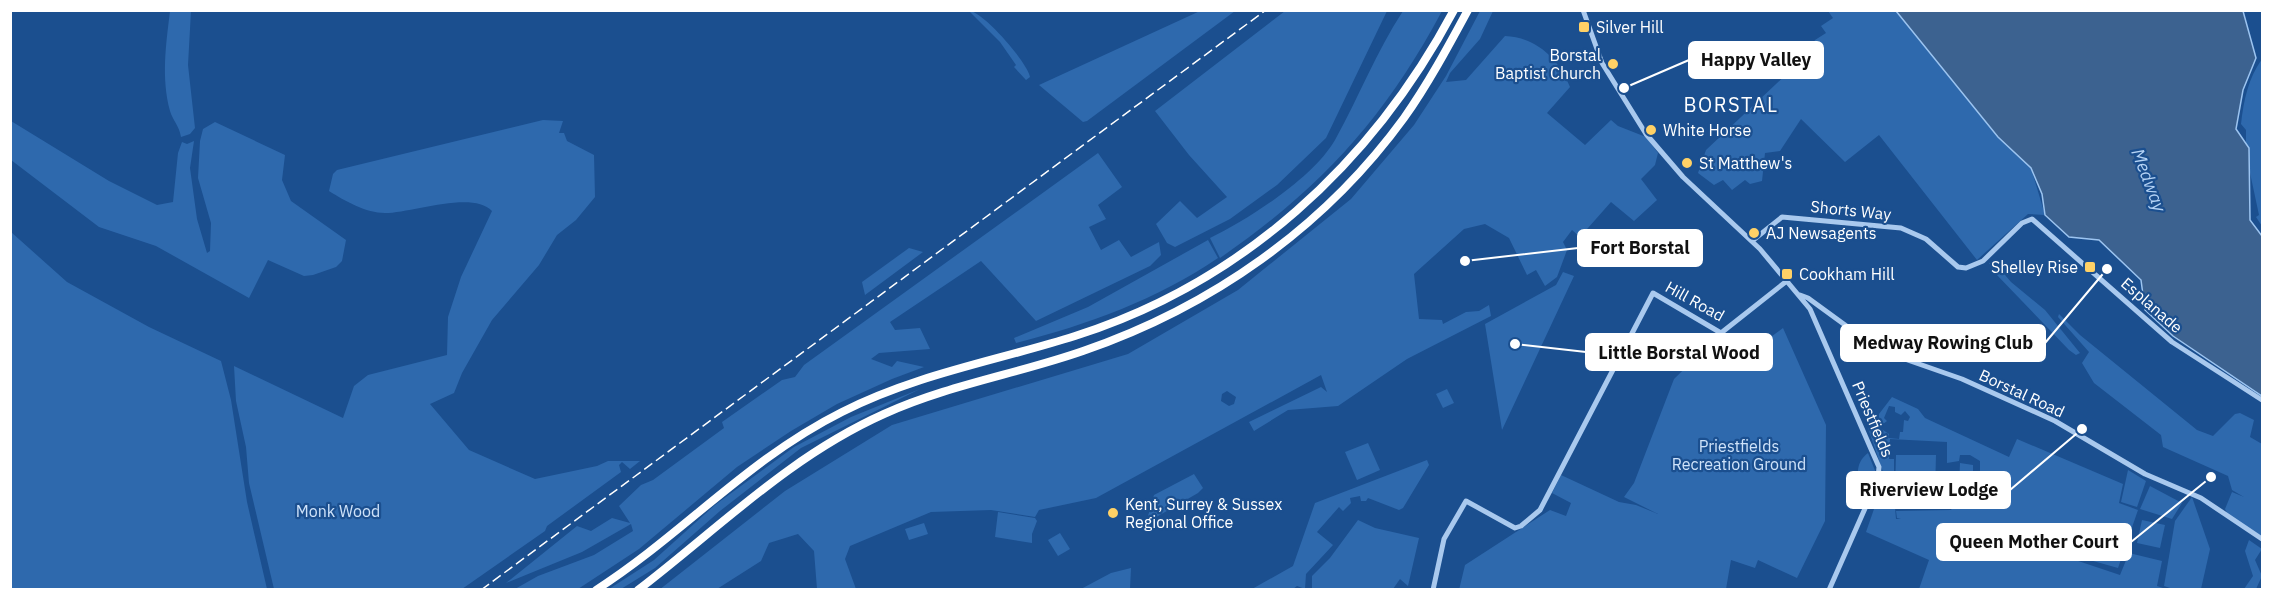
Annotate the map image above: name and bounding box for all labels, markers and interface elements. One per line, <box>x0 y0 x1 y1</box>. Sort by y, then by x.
place label: Silver Hill <box>1596 17 1664 37</box>
marker: Silver Hill <box>1577 20 1591 34</box>
callout: Happy Valley <box>1689 42 1823 78</box>
place label: Borstal Baptist Church <box>1495 45 1601 83</box>
text: Happy Valley <box>1701 48 1812 71</box>
marker: Borstal Baptist Church <box>1606 57 1620 71</box>
district label: BORSTAL <box>1684 91 1778 118</box>
place label: White Horse <box>1663 120 1751 140</box>
marker: White Horse <box>1644 123 1658 137</box>
water label: Medway <box>2126 145 2172 216</box>
place label: St Matthew's <box>1699 153 1792 173</box>
marker: St Matthew's <box>1680 156 1694 170</box>
street label: Shorts Way <box>1810 196 1892 224</box>
place label: AJ Newsagents <box>1766 223 1877 243</box>
marker: AJ Newsagents <box>1747 226 1761 240</box>
callout: Fort Borstal <box>1578 230 1702 266</box>
text: Fort Borstal <box>1590 236 1690 259</box>
place label: Shelley Rise <box>1991 257 2078 277</box>
marker: Shelley Rise <box>2083 260 2097 274</box>
place label: Cookham Hill <box>1799 264 1895 284</box>
marker: Cookham Hill <box>1780 267 1794 281</box>
street label: Esplanade <box>2117 273 2187 337</box>
street label: Hill Road <box>1662 277 1728 325</box>
callout: Medway Rowing Club <box>1841 325 2045 361</box>
text: Medway Rowing Club <box>1853 331 2033 354</box>
callout: Little Borstal Wood <box>1586 334 1772 370</box>
text: Little Borstal Wood <box>1598 341 1760 364</box>
street label: Borstal Road <box>1976 364 2068 422</box>
street label: Priestfields <box>1848 378 1898 460</box>
park label: Priestfields Recreation Ground <box>1672 436 1806 474</box>
callout: Riverview Lodge <box>1847 472 2010 508</box>
text: Riverview Lodge <box>1860 478 1998 501</box>
place label: Kent, Surrey & Sussex Regional Office <box>1125 494 1282 532</box>
park label: Monk Wood <box>296 501 380 521</box>
marker: Kent, Surrey & Sussex Regional Office <box>1106 506 1120 520</box>
callout: Queen Mother Court <box>1937 524 2131 560</box>
text: Queen Mother Court <box>1949 530 2119 553</box>

